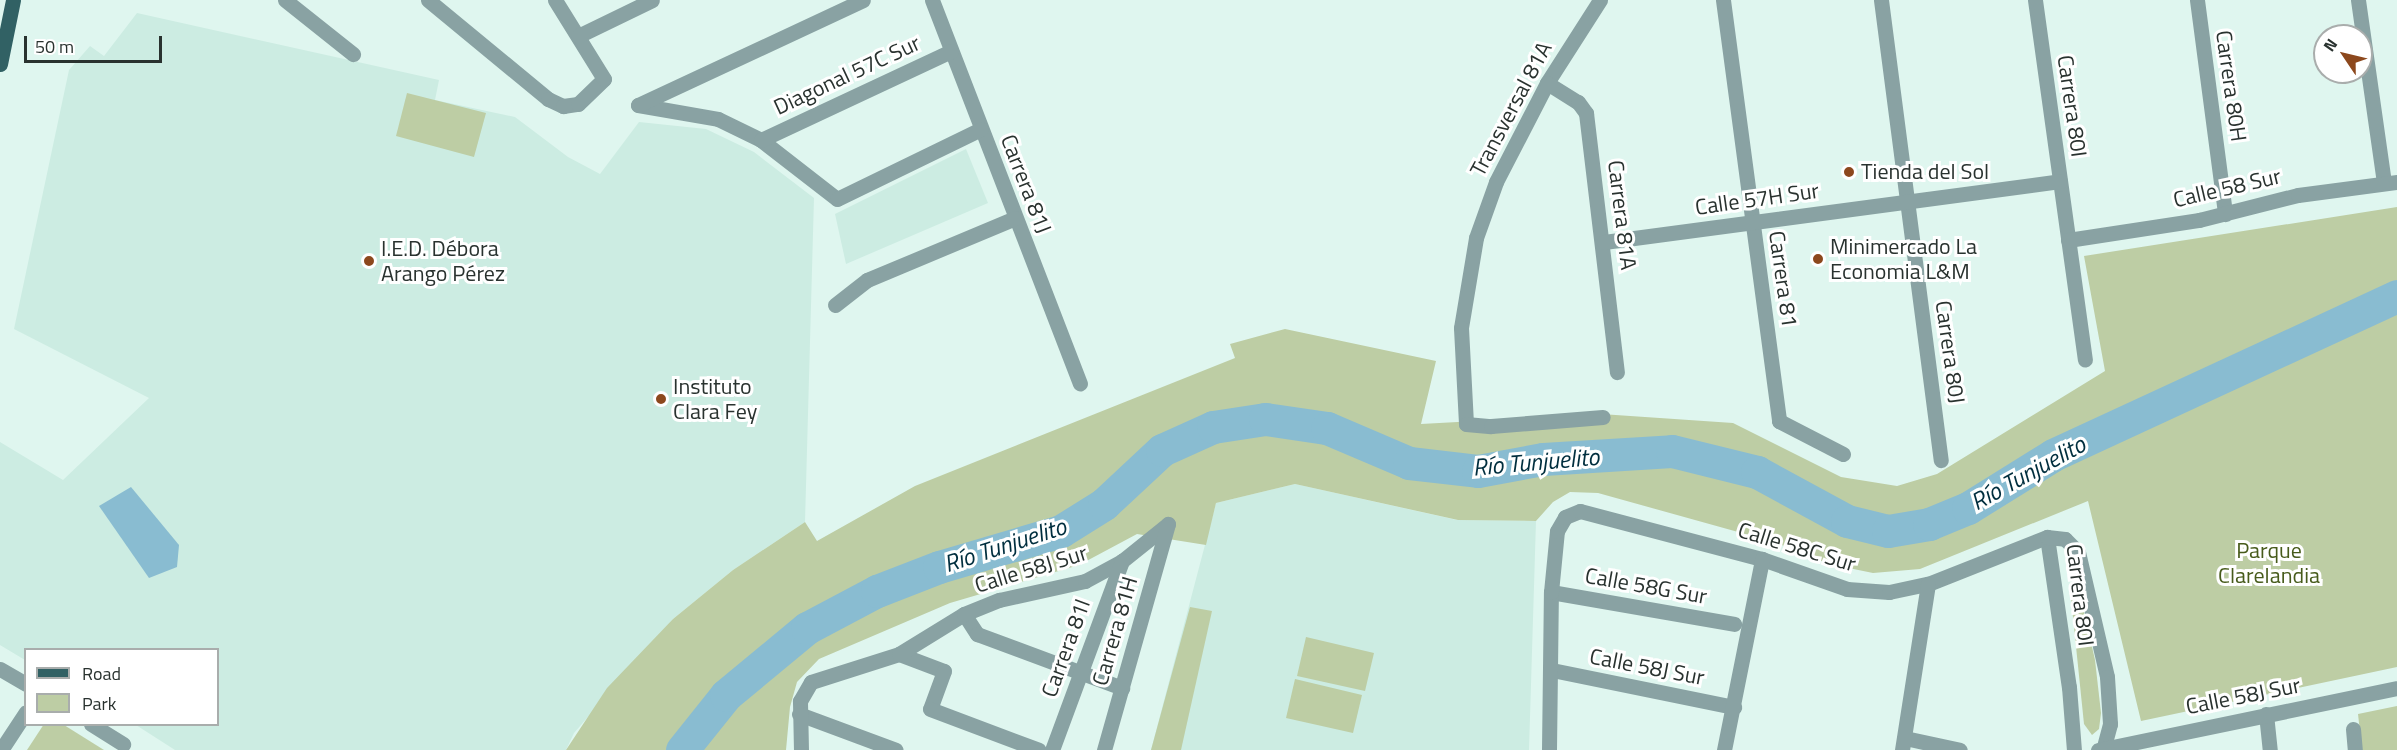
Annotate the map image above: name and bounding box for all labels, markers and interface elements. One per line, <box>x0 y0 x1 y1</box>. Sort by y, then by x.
scale bar <box>27 24 165 62</box>
north arrow <box>2313 24 2373 84</box>
street label: Carrera 80H <box>2210 29 2252 143</box>
street label: Diagonal 57C Sur <box>770 30 924 120</box>
text: 50 m <box>35 33 74 60</box>
text: N <box>2317 33 2343 56</box>
street label: Transversal 81A <box>1465 37 1557 181</box>
street label: Carrera 80I <box>2052 53 2092 159</box>
street label: Carrera 81J <box>995 131 1057 237</box>
street label: Carrera 81A <box>1602 159 1642 271</box>
place label: Tienda del Sol <box>1861 159 1989 185</box>
street label: Calle 58 Sur <box>2171 163 2283 213</box>
marker: Tienda del Sol <box>1842 165 1856 179</box>
street label: Calle 57H Sur <box>1693 177 1821 221</box>
street label: Carrera 81 <box>1763 229 1803 329</box>
place label: Minimercado La Economia L&M <box>1830 233 1977 284</box>
place label: I.E.D. Débora Arango Pérez <box>381 235 505 286</box>
marker: Minimercado La Economia L&M <box>1811 252 1825 266</box>
marker: I.E.D. Débora Arango Pérez <box>362 254 376 268</box>
street label: Carrera 80J <box>1930 299 1970 405</box>
place label: Instituto Clara Fey <box>673 373 757 424</box>
marker: Instituto Clara Fey <box>654 392 668 406</box>
water label: Río Tunjuelito <box>1966 430 2090 516</box>
water label: Río Tunjuelito <box>1472 442 1600 482</box>
water label: Río Tunjuelito <box>940 512 1070 578</box>
street label: Calle 58C Sur <box>1735 517 1859 577</box>
park label: Parque Clarelandia <box>2218 537 2320 588</box>
street label: Calle 58J Sur <box>972 539 1090 599</box>
street label: Carrera 80I <box>2061 542 2099 648</box>
street label: Calle 58G Sur <box>1583 562 1709 610</box>
street label: Carrera 81H <box>1087 573 1143 689</box>
street label: Carrera 81I <box>1036 595 1096 701</box>
street label: Calle 58J Sur <box>1587 643 1707 691</box>
legend <box>24 648 219 726</box>
text: Road <box>82 660 121 687</box>
street label: Calle 58J Sur <box>2183 672 2303 720</box>
text: Park <box>82 690 116 717</box>

